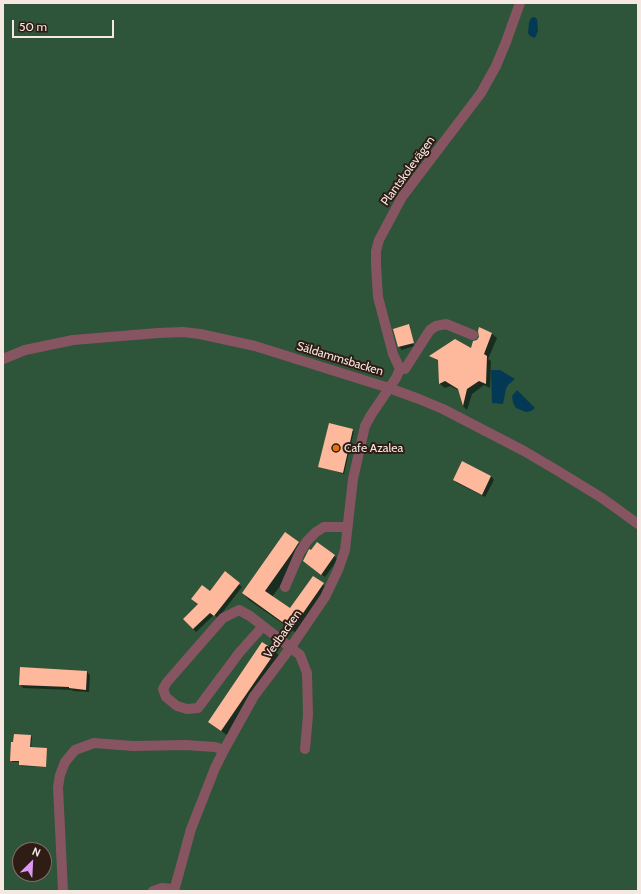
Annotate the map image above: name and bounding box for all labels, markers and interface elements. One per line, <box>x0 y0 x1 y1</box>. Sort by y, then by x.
scale bar <box>14 12 116 38</box>
text: 50 m <box>19 19 47 34</box>
street label: Plantskolevägen <box>378 134 438 208</box>
street label: Säldammsbacken <box>295 339 385 379</box>
place label: Cafe Azalea <box>344 441 403 455</box>
marker: Cafe Azalea <box>331 443 341 453</box>
street label: Vedbacken <box>261 607 305 661</box>
north arrow <box>12 842 52 882</box>
text: N <box>30 844 43 860</box>

